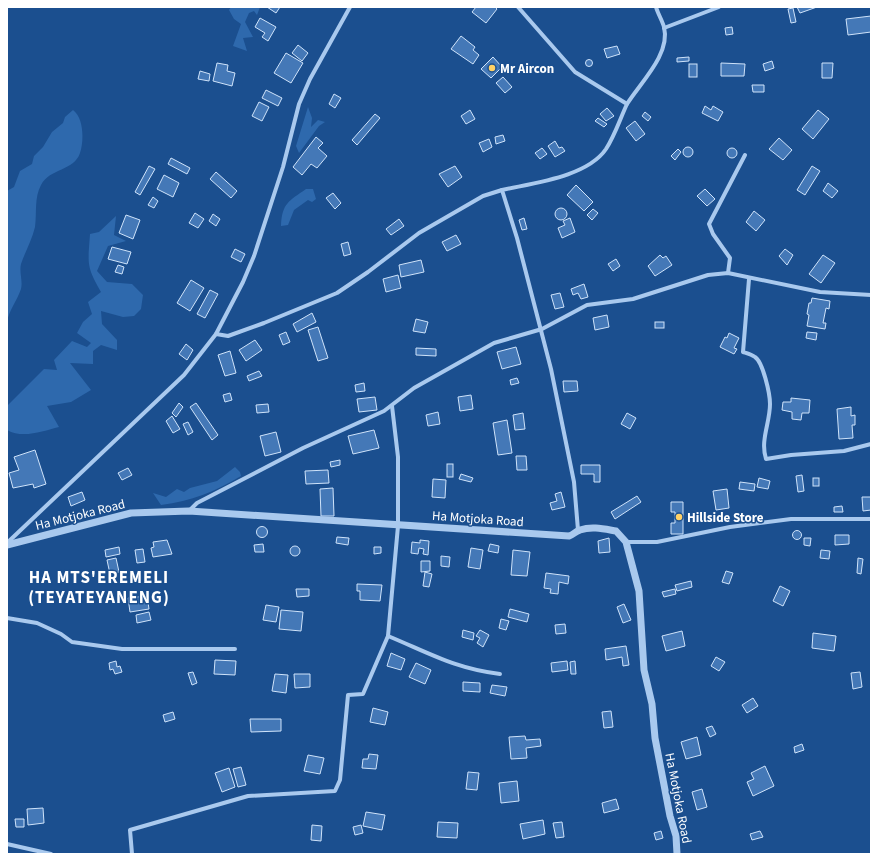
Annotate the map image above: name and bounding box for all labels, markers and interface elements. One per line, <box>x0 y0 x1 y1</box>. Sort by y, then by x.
place label: Mr Aircon <box>500 60 554 78</box>
marker: Mr Aircon <box>487 63 497 73</box>
street label: Ha Motjoka Road <box>33 495 127 535</box>
street label: Ha Motjoka Road <box>431 507 524 531</box>
place label: Hillside Store <box>687 509 764 527</box>
marker: Hillside Store <box>674 512 684 522</box>
district label: HA MTS'EREMELI (TEYATEYANENG) <box>28 566 170 610</box>
street label: Ha Motjoka Road <box>660 751 696 845</box>

